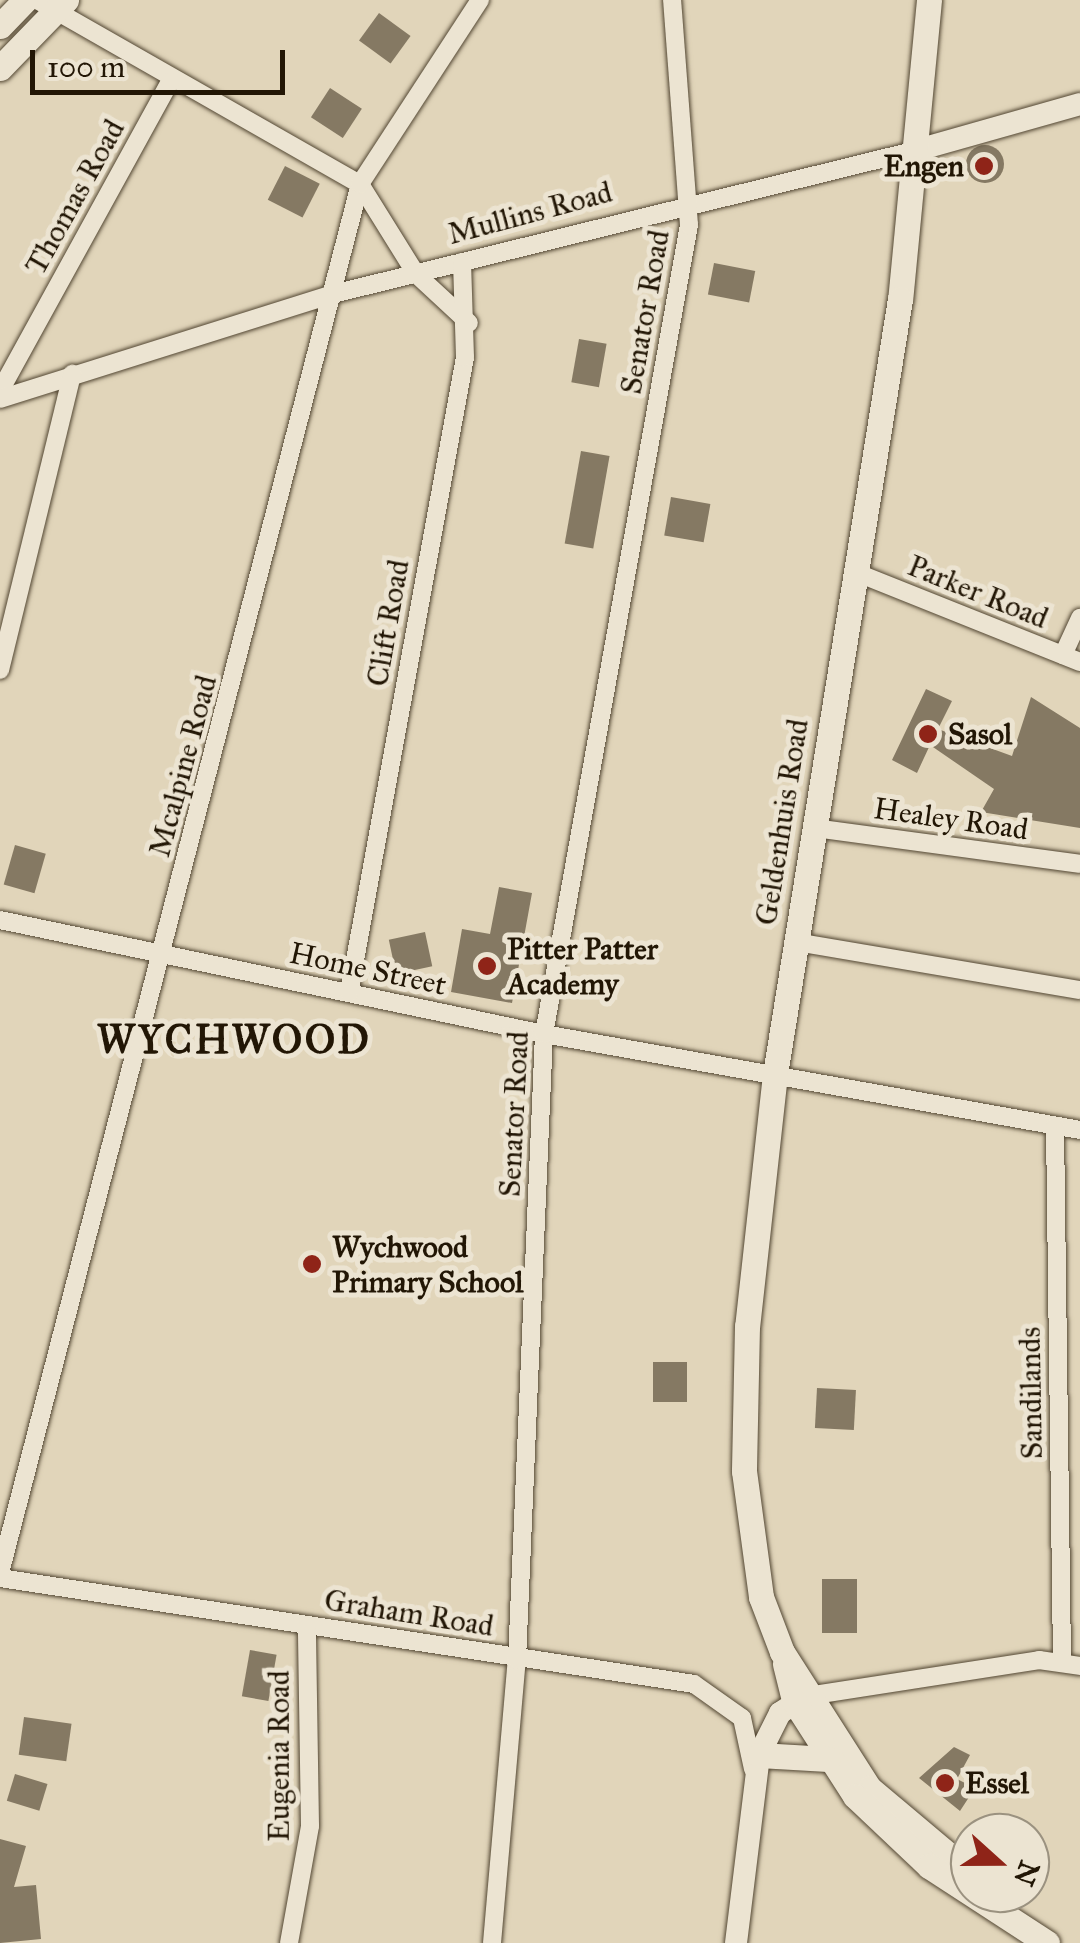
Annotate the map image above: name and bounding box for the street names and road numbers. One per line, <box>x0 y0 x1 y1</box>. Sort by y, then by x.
street label: Thomas Road <box>18 113 132 281</box>
street label: Mullins Road <box>444 174 616 252</box>
street label: Senator Road <box>613 227 677 397</box>
street label: Parker Road <box>903 548 1053 636</box>
street label: Clift Road <box>359 557 417 689</box>
street label: Mcalpine Road <box>141 671 225 861</box>
street label: Geldenhuis Road <box>748 716 816 928</box>
street label: Healey Road <box>871 790 1031 848</box>
street label: Home Street <box>286 935 450 1003</box>
street label: Senator Road <box>492 1030 536 1198</box>
street label: Sandilands <box>1012 1326 1050 1460</box>
street label: Graham Road <box>322 1582 496 1644</box>
street label: Eugenia Road <box>261 1670 297 1842</box>

